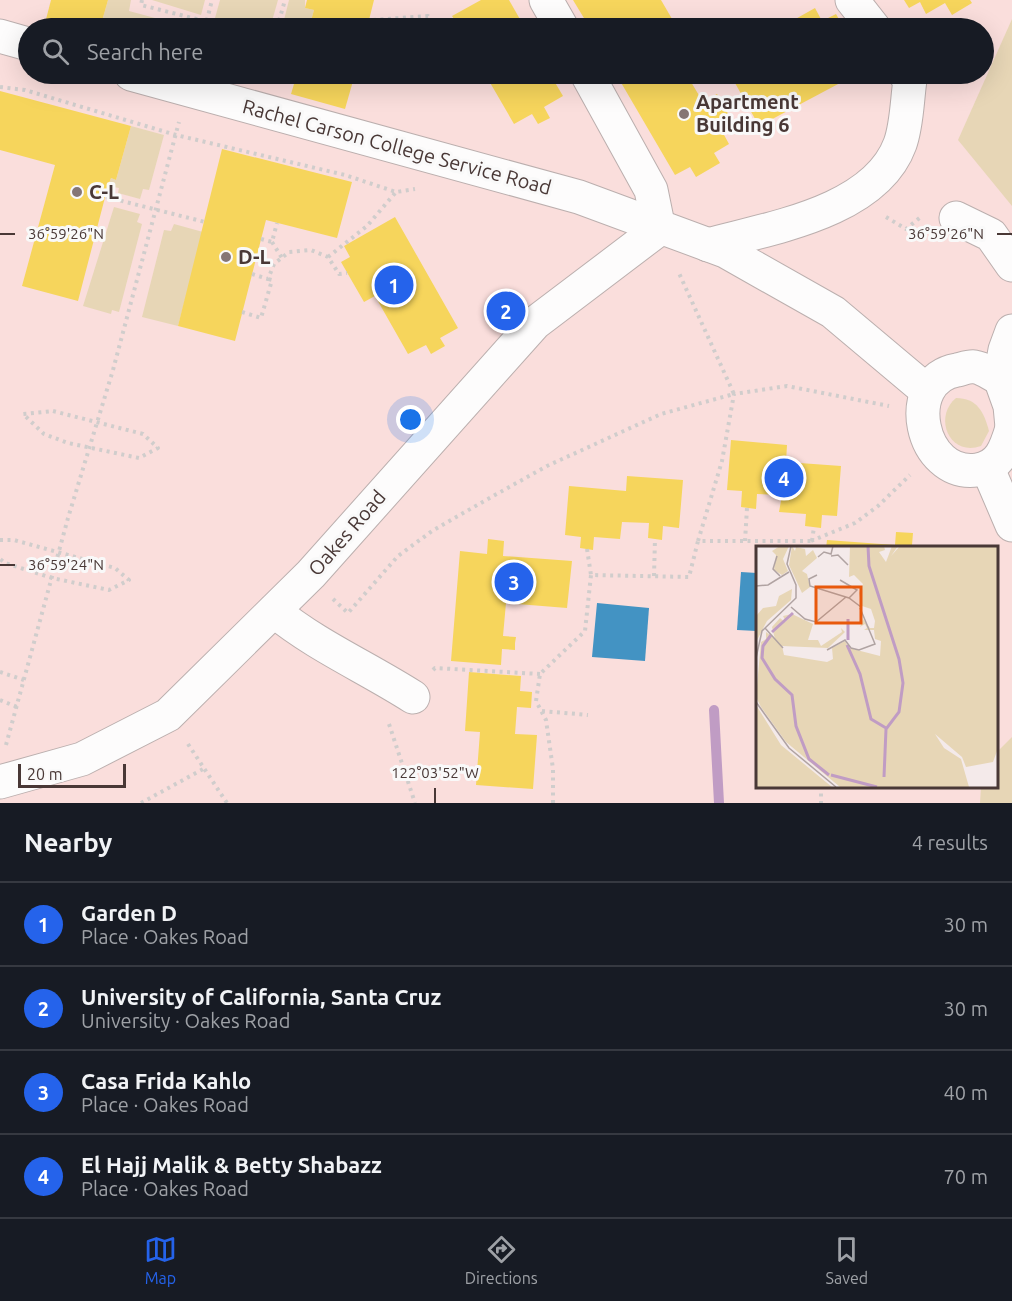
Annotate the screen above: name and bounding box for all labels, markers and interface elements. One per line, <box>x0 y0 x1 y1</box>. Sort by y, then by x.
search box <box>18 18 994 84</box>
icon: search <box>39 35 72 68</box>
text: Search here <box>87 39 203 64</box>
place label: Apartment Building 6 <box>696 90 799 136</box>
street label: Rachel Carson College Service Road <box>240 94 554 199</box>
marker: Apartment Building 6 <box>677 107 691 121</box>
place label: C-L <box>89 180 119 203</box>
marker: C-L <box>70 185 84 199</box>
text: 36°59'26"N <box>28 225 104 242</box>
text: 36°59'26"N <box>908 225 984 242</box>
place label: D-L <box>238 245 270 268</box>
marker: D-L <box>219 250 233 264</box>
pin: 1 <box>374 262 414 308</box>
pin: 2 <box>486 288 526 334</box>
your location <box>396 405 425 434</box>
pin: 4 <box>764 456 804 500</box>
street label: Oakes Road <box>303 485 390 580</box>
inset map <box>756 546 997 788</box>
text: 36°59'24"N <box>28 556 104 573</box>
pin: 3 <box>494 560 534 604</box>
scale bar <box>18 761 126 788</box>
text: 122°03'52"W <box>391 764 479 781</box>
text: 20 m <box>27 765 63 783</box>
text: Nearby <box>24 828 112 857</box>
text: 4 results <box>912 831 988 854</box>
text: Garden D <box>81 900 177 925</box>
text: 1 <box>38 913 49 936</box>
text: 30 m <box>944 913 988 936</box>
text: Place · Oakes Road <box>81 925 249 948</box>
text: University of California, Santa Cruz <box>81 984 441 1009</box>
text: 2 <box>38 997 49 1020</box>
text: 30 m <box>944 997 988 1020</box>
text: University · Oakes Road <box>81 1009 290 1032</box>
text: Casa Frida Kahlo <box>81 1068 251 1093</box>
text: 3 <box>38 1081 49 1104</box>
text: 40 m <box>944 1081 988 1104</box>
text: Place · Oakes Road <box>81 1093 249 1116</box>
text: El Hajj Malik & Betty Shabazz <box>81 1152 382 1177</box>
text: 4 <box>38 1165 49 1188</box>
text: 70 m <box>944 1165 988 1188</box>
text: Place · Oakes Road <box>81 1177 249 1200</box>
tab: Map <box>144 1233 177 1287</box>
tab: Directions <box>465 1233 538 1287</box>
tab: Saved <box>826 1233 868 1287</box>

